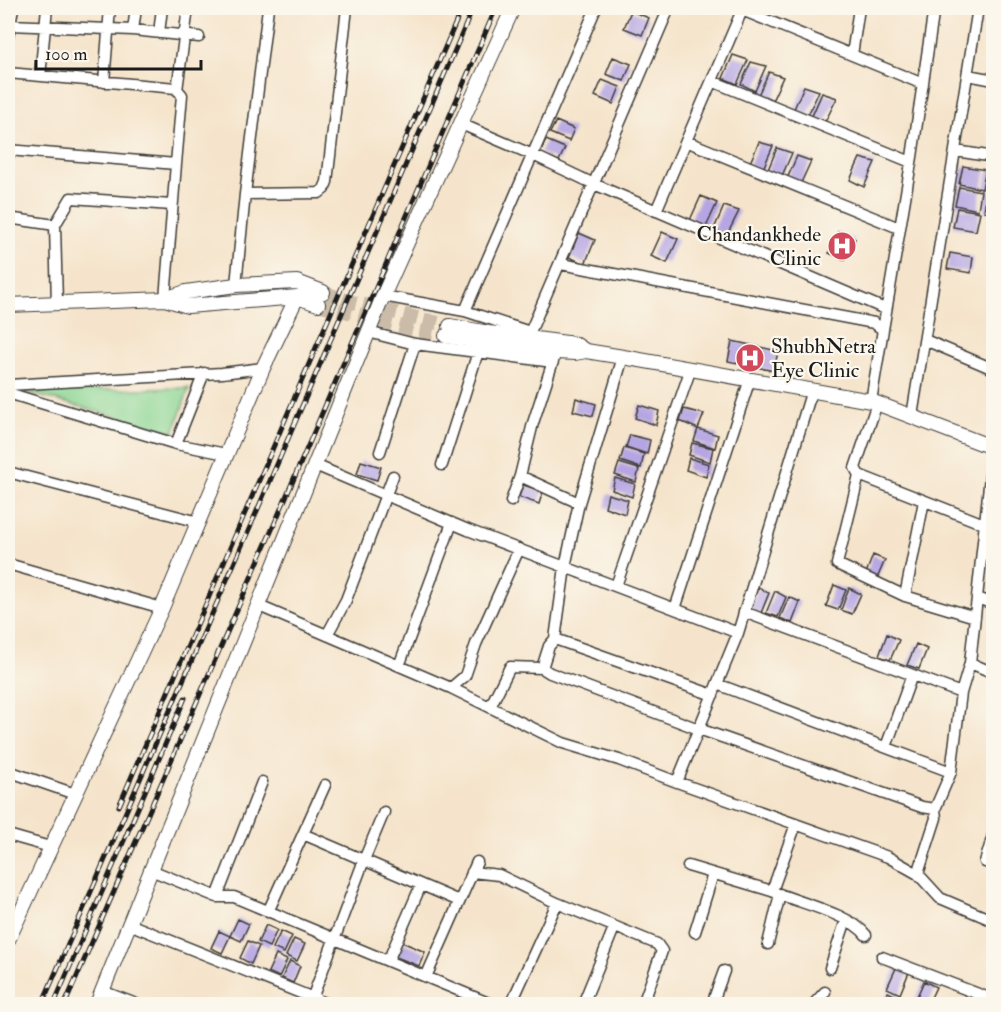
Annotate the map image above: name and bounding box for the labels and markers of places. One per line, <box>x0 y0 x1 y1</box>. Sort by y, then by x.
place label: Chandankhede Clinic <box>697 221 822 272</box>
hospital icon: Chandankhede Clinic <box>826 230 858 262</box>
place label: ShubhNetra Eye Clinic <box>771 333 876 384</box>
hospital icon: ShubhNetra Eye Clinic <box>734 342 766 374</box>

